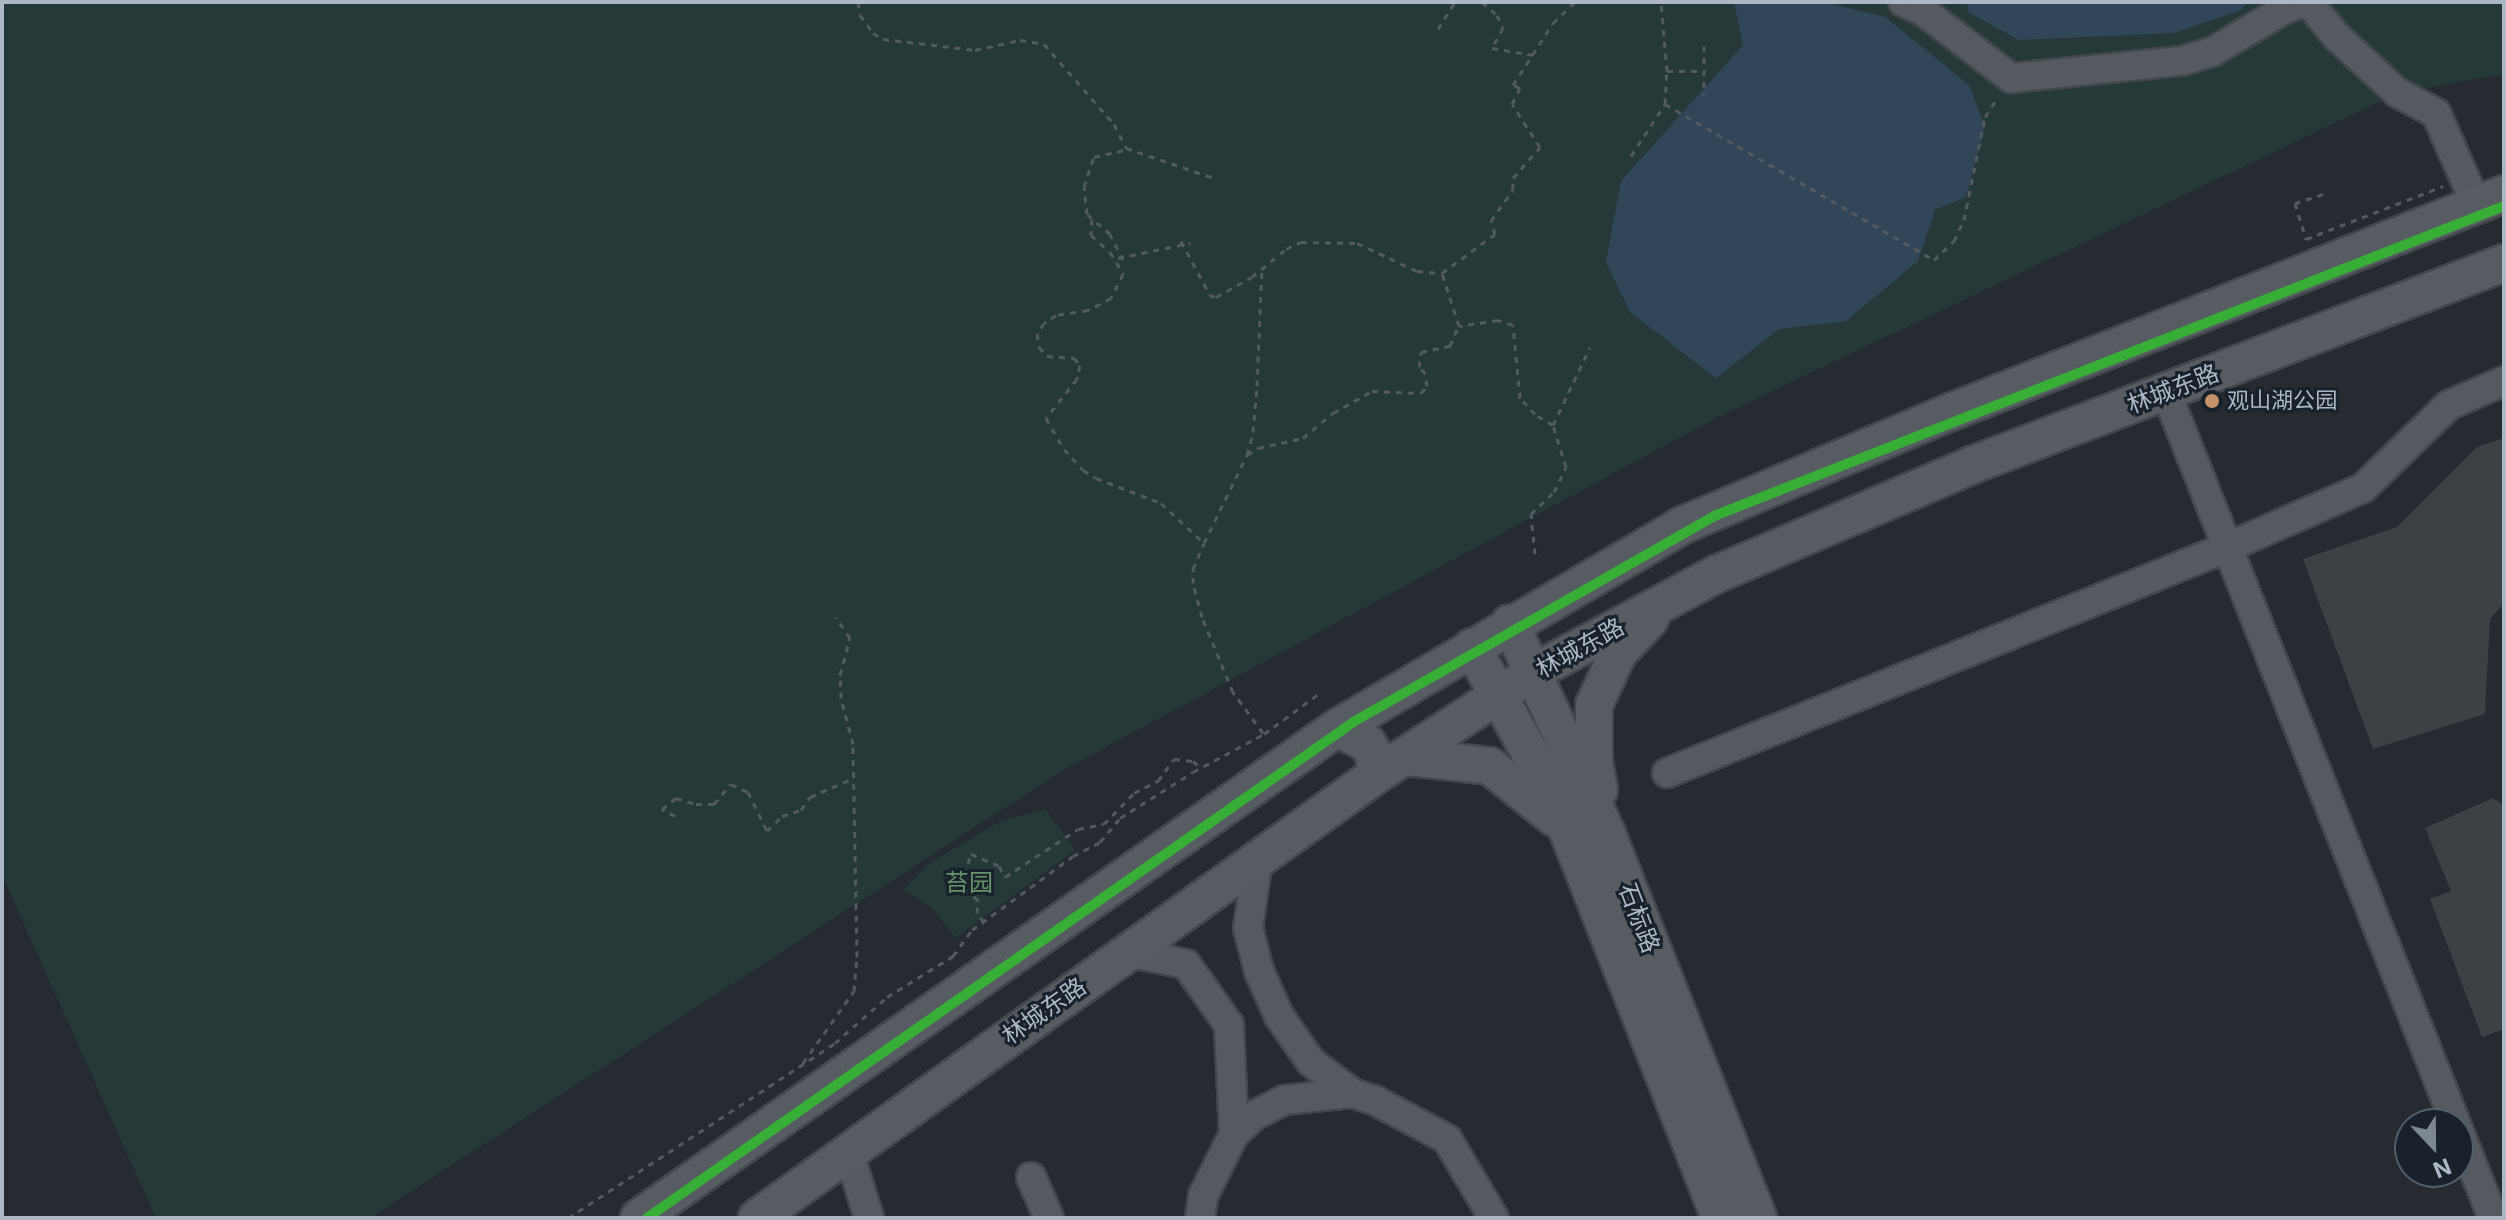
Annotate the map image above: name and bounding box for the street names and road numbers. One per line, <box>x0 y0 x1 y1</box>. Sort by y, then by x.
street label: 林城东路 <box>2123 358 2223 420</box>
street label: 林城东路 <box>1531 612 1629 684</box>
street label: 石标路 <box>1613 879 1665 957</box>
street label: 林城东路 <box>996 972 1092 1050</box>

